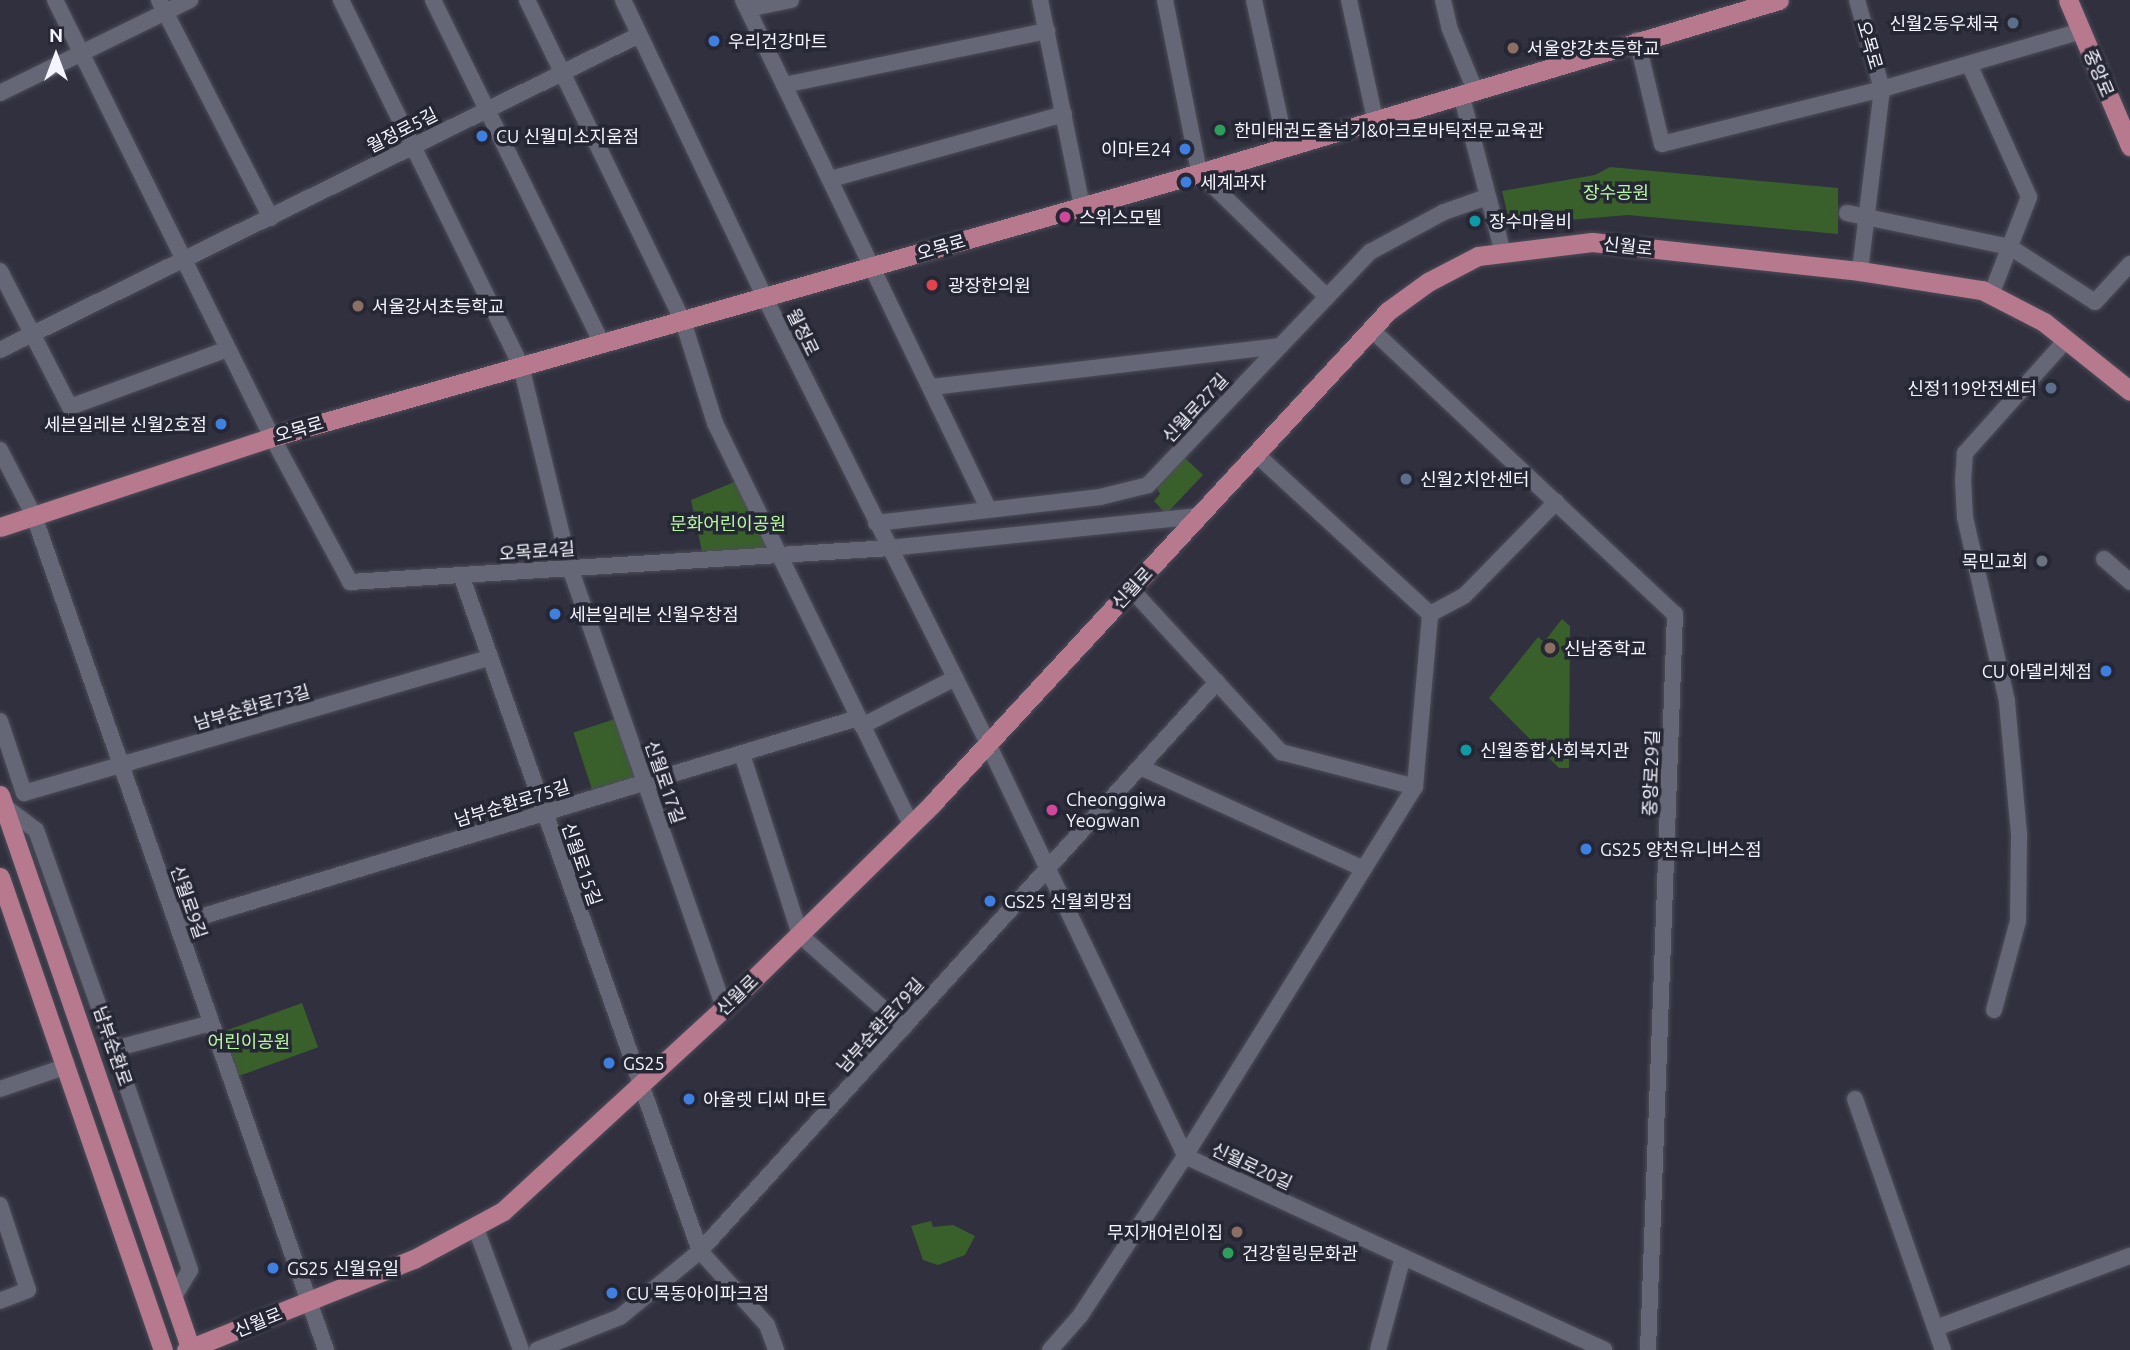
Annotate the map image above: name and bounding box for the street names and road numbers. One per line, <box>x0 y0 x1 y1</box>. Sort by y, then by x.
street label: 오목로 <box>1853 18 1887 72</box>
street label: 중앙로 <box>2079 46 2119 100</box>
street label: 월정로5길 <box>363 103 441 157</box>
street label: 오목로 <box>914 230 968 264</box>
street label: 신월로 <box>1602 233 1654 259</box>
street label: 월정로 <box>782 305 824 359</box>
street label: 신월로27길 <box>1158 369 1232 447</box>
street label: 오목로 <box>272 412 326 446</box>
street label: 오목로4길 <box>498 538 576 564</box>
street label: 신월로 <box>1107 562 1157 614</box>
street label: 남부순환로73길 <box>192 680 312 734</box>
street label: 중앙로29길 <box>1639 729 1663 817</box>
street label: 신월로17길 <box>641 738 689 826</box>
street label: 남부순환로75길 <box>452 775 572 831</box>
street label: 신월로15길 <box>558 820 606 908</box>
street label: 신월로9길 <box>166 862 212 942</box>
street label: 신월로 <box>712 970 762 1020</box>
street label: 남부순환로79길 <box>832 973 928 1077</box>
street label: 남부순환로 <box>89 1003 137 1089</box>
street label: 신월로20길 <box>1208 1138 1296 1194</box>
street label: 신월로 <box>231 1303 285 1341</box>

